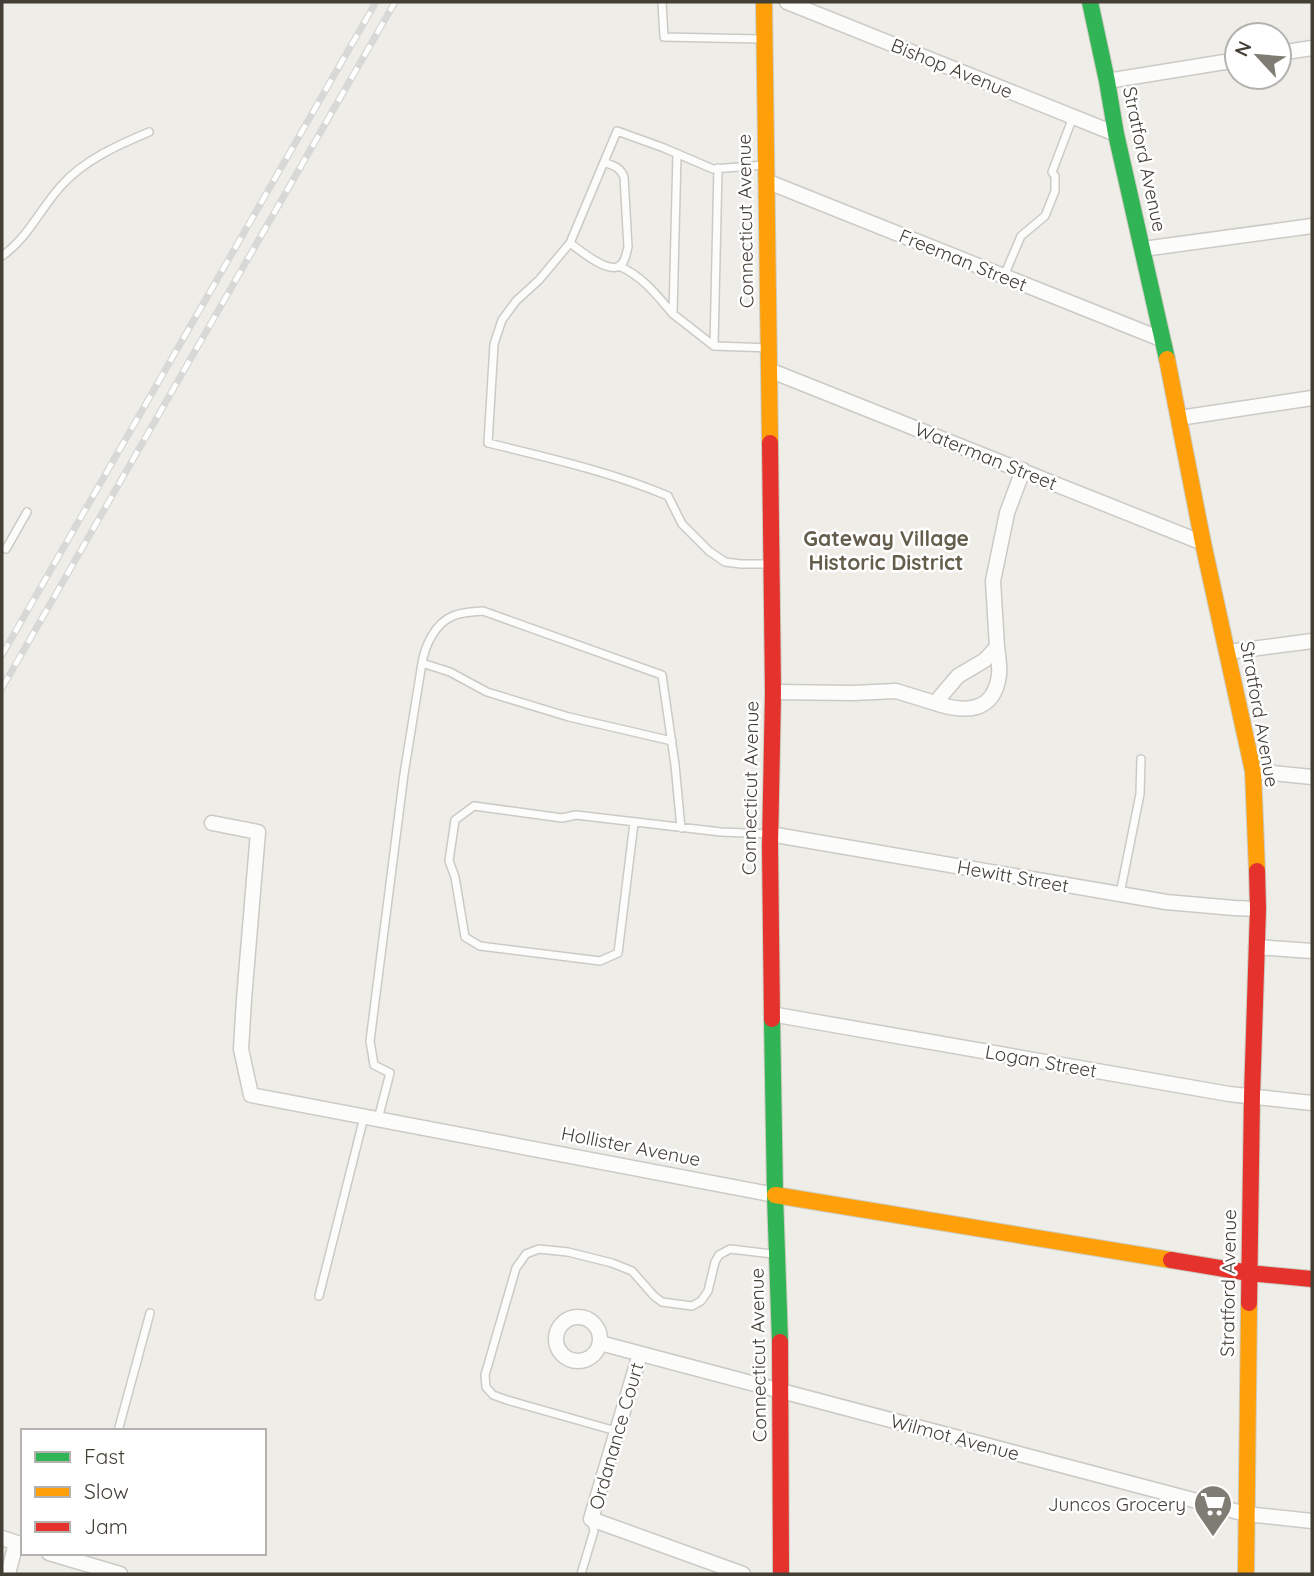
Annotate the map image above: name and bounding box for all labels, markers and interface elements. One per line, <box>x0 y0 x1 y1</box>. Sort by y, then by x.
north arrow <box>1223 21 1293 91</box>
street label: Bishop Avenue <box>888 33 1016 103</box>
text: N <box>1229 37 1257 60</box>
street label: Stratford Avenue <box>1118 84 1172 234</box>
street label: Connecticut Avenue <box>731 134 759 308</box>
street label: Freeman Street <box>896 223 1030 297</box>
street label: Waterman Street <box>911 417 1061 495</box>
district label: Gateway Village Historic District <box>803 525 969 575</box>
street label: Stratford Avenue <box>1235 639 1285 789</box>
street label: Connecticut Avenue <box>736 701 764 875</box>
street label: Hewitt Street <box>955 854 1071 898</box>
street label: Logan Street <box>983 1039 1099 1083</box>
street label: Hollister Avenue <box>559 1121 703 1171</box>
street label: Stratford Avenue <box>1215 1209 1241 1357</box>
street label: Connecticut Avenue <box>744 1268 772 1442</box>
street label: Ordanance Court <box>583 1360 649 1512</box>
street label: Wilmot Avenue <box>888 1408 1022 1466</box>
legend <box>21 1429 266 1555</box>
text: Fast <box>84 1443 125 1469</box>
text: Slow <box>84 1478 129 1504</box>
supermarket icon: Juncos Grocery <box>1192 1483 1234 1538</box>
place label: Juncos Grocery <box>1048 1492 1186 1516</box>
text: Jam <box>84 1513 128 1539</box>

